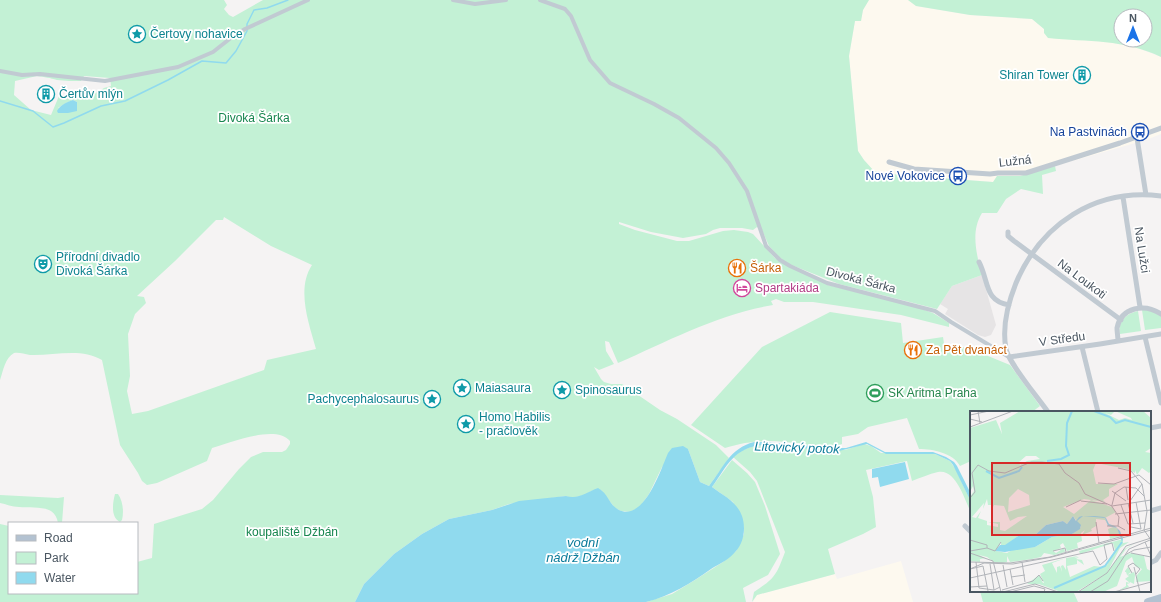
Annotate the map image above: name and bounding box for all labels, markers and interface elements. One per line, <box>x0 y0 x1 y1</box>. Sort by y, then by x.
north arrow <box>1113 8 1153 48</box>
text: N <box>1129 12 1137 24</box>
place icon: Čertovy nohavice <box>127 24 147 44</box>
place label: Čertovy nohavice <box>150 26 243 41</box>
building icon: Shiran Tower <box>1072 65 1092 85</box>
place label: Shiran Tower <box>999 68 1069 82</box>
building icon: Čertův mlýn <box>36 84 56 104</box>
place label: Čertův mlýn <box>59 86 123 101</box>
park label: Divoká Šárka <box>218 110 290 125</box>
bus stop icon: Na Pastvinách <box>1130 122 1150 142</box>
place label: Na Pastvinách <box>1050 125 1127 139</box>
street label: Lužná <box>998 152 1032 170</box>
bus stop icon: Nové Vokovice <box>948 166 968 186</box>
place label: Nové Vokovice <box>866 169 945 183</box>
street label: Na Lužci <box>1131 226 1153 274</box>
place label: Přírodní divadlo Divoká Šárka <box>56 250 140 278</box>
theatre icon: Přírodní divadlo Divoká Šárka <box>33 254 53 274</box>
street label: Na Loukoti <box>1055 256 1109 302</box>
restaurant icon: Šárka <box>727 258 747 278</box>
place label: Šárka <box>750 260 782 275</box>
street label: Divoká Šárka <box>825 263 898 296</box>
hotel icon: Spartakiáda <box>732 278 752 298</box>
place label: Spartakiáda <box>755 281 819 295</box>
street label: V Středu <box>1038 329 1086 349</box>
restaurant icon: Za Pět dvanáct <box>903 340 923 360</box>
place label: Za Pět dvanáct <box>926 343 1007 357</box>
place icon: Maiasaura <box>452 378 472 398</box>
place icon: Spinosaurus <box>552 380 572 400</box>
place label: Maiasaura <box>475 381 531 395</box>
place label: Spinosaurus <box>575 383 642 397</box>
sports icon: SK Aritma Praha <box>865 383 885 403</box>
place label: SK Aritma Praha <box>888 386 977 400</box>
place icon: Pachycephalosaurus <box>422 389 442 409</box>
place label: Pachycephalosaurus <box>308 392 419 406</box>
place label: Homo Habilis - pračlověk <box>479 410 550 438</box>
inset map <box>970 411 1151 592</box>
place icon: Homo Habilis - pračlověk <box>456 414 476 434</box>
water label: Litovický potok <box>754 439 841 457</box>
legend <box>8 522 138 594</box>
park label: koupaliště Džbán <box>246 525 338 539</box>
text: Road <box>44 531 73 545</box>
water label: vodní nádrž Džbán <box>546 535 620 565</box>
text: Park <box>44 551 70 565</box>
text: Water <box>44 571 76 585</box>

